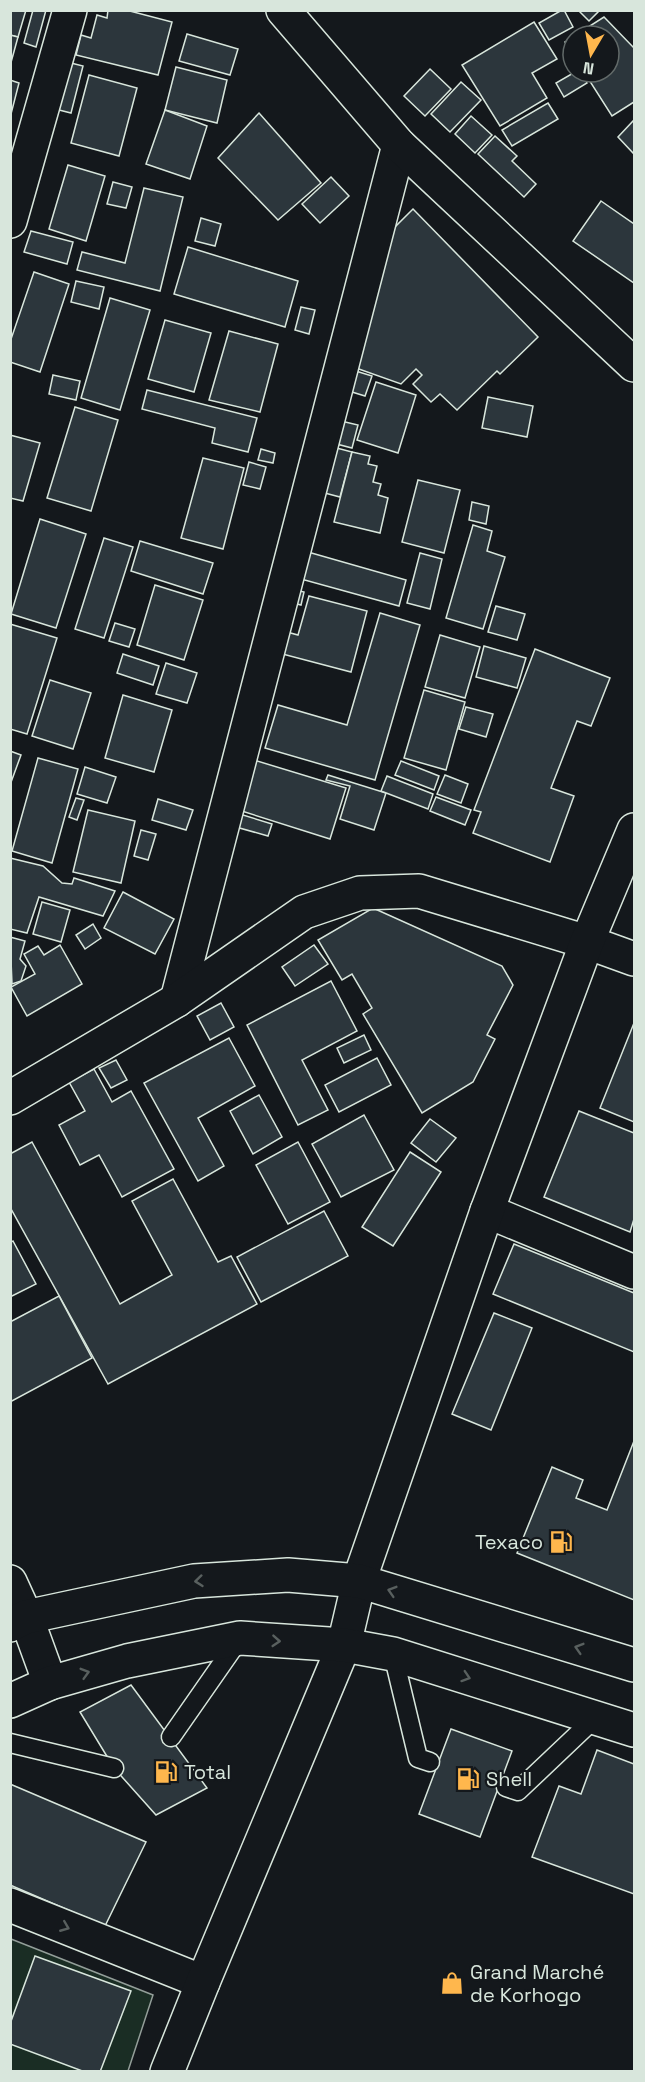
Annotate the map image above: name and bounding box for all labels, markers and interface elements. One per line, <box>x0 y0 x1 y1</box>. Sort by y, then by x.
north arrow <box>561 24 621 84</box>
text: N <box>581 57 596 80</box>
place label: Texaco <box>475 1529 543 1555</box>
fuel station icon: Texaco <box>548 1529 574 1555</box>
one-way arrow <box>194 1574 203 1587</box>
one-way arrow <box>387 1586 398 1598</box>
one-way arrow <box>271 1634 280 1647</box>
one-way arrow <box>574 1642 584 1655</box>
one-way arrow <box>79 1668 90 1680</box>
one-way arrow <box>460 1670 471 1682</box>
fuel station icon: Total <box>153 1759 179 1785</box>
place label: Total <box>184 1759 231 1785</box>
fuel station icon: Shell <box>455 1766 481 1792</box>
place label: Shell <box>486 1766 532 1792</box>
one-way arrow <box>59 1920 70 1932</box>
place label: Grand Marché de Korhogo <box>470 1959 604 2008</box>
shop icon: Grand Marché de Korhogo <box>439 1970 465 1996</box>

